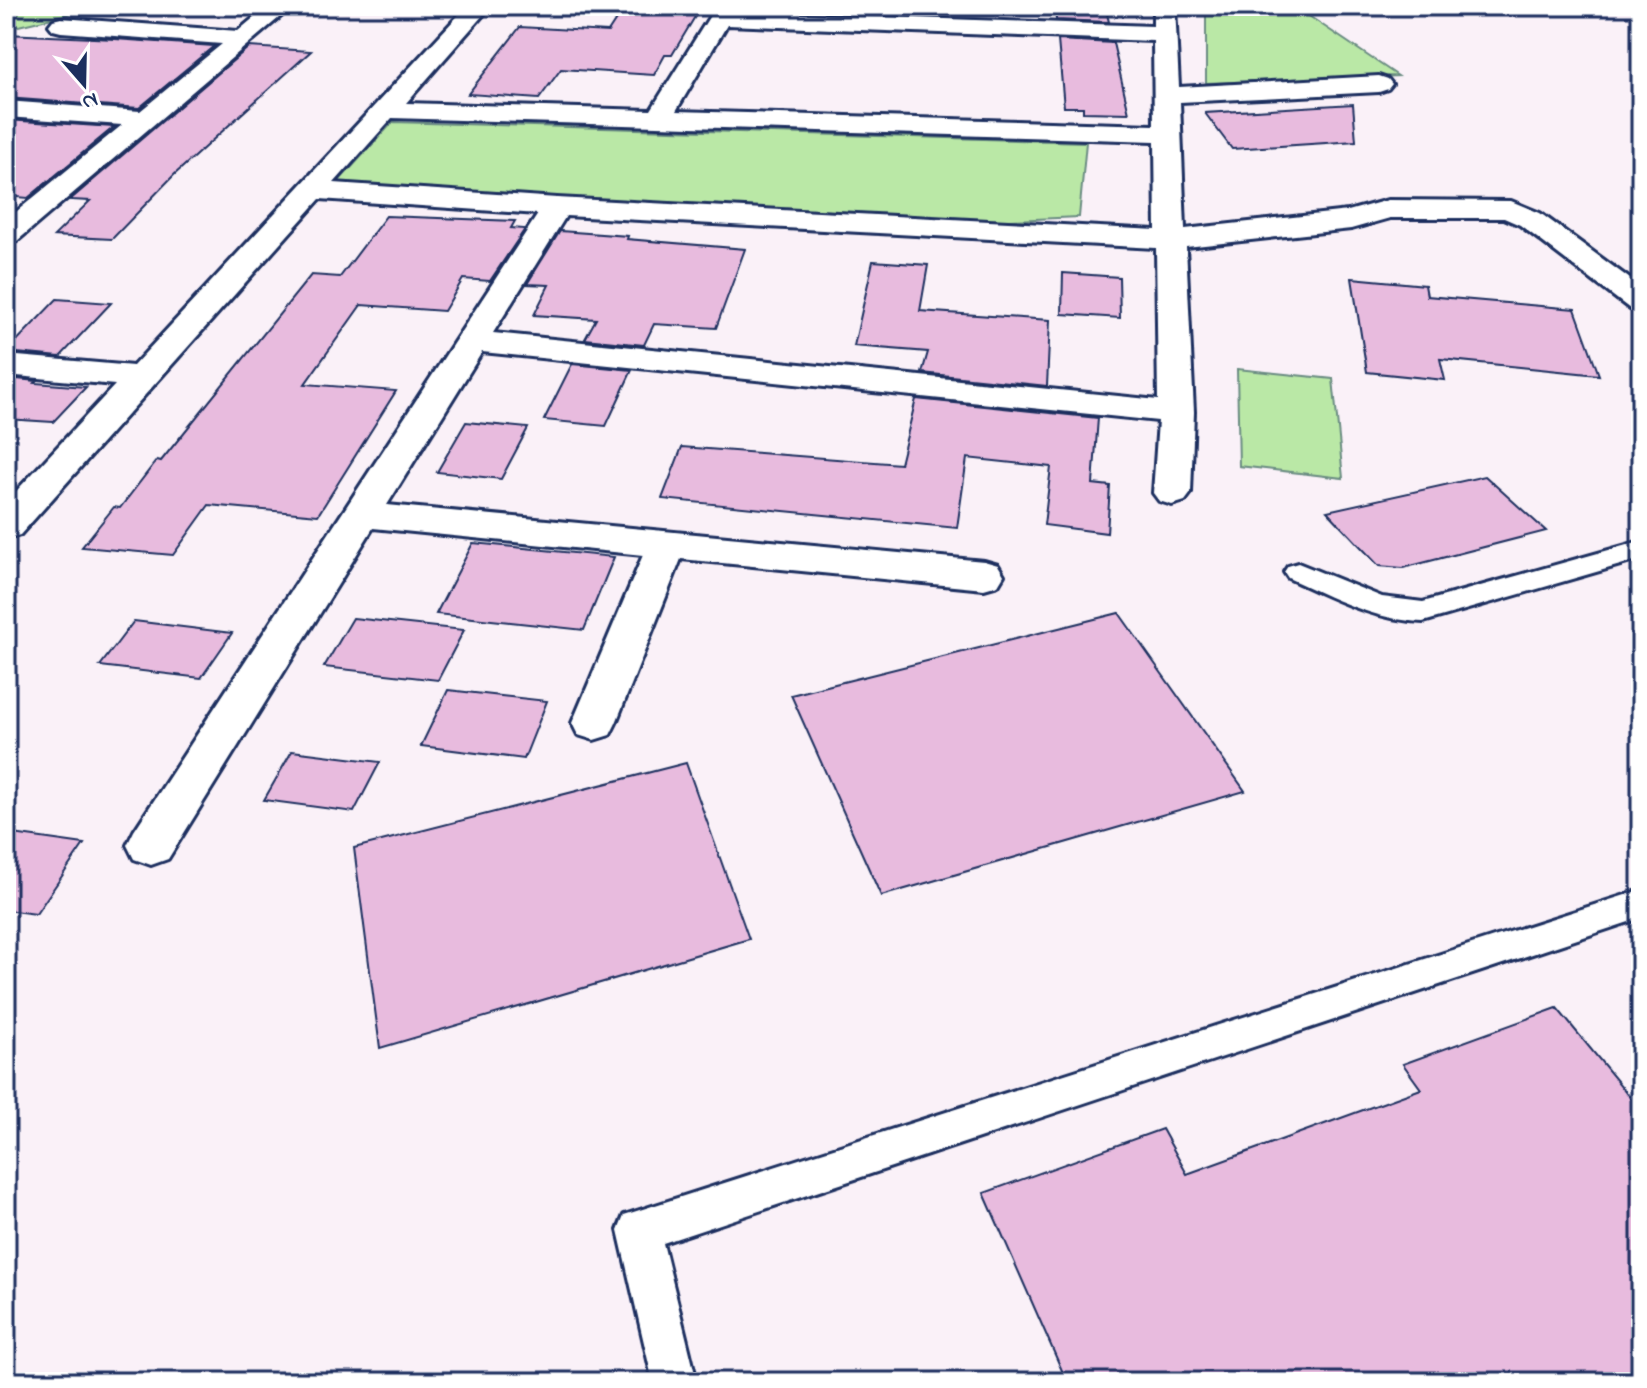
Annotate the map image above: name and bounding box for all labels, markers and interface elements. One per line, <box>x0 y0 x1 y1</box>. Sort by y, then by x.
north arrow <box>44 44 124 124</box>
text: N <box>77 82 102 118</box>

